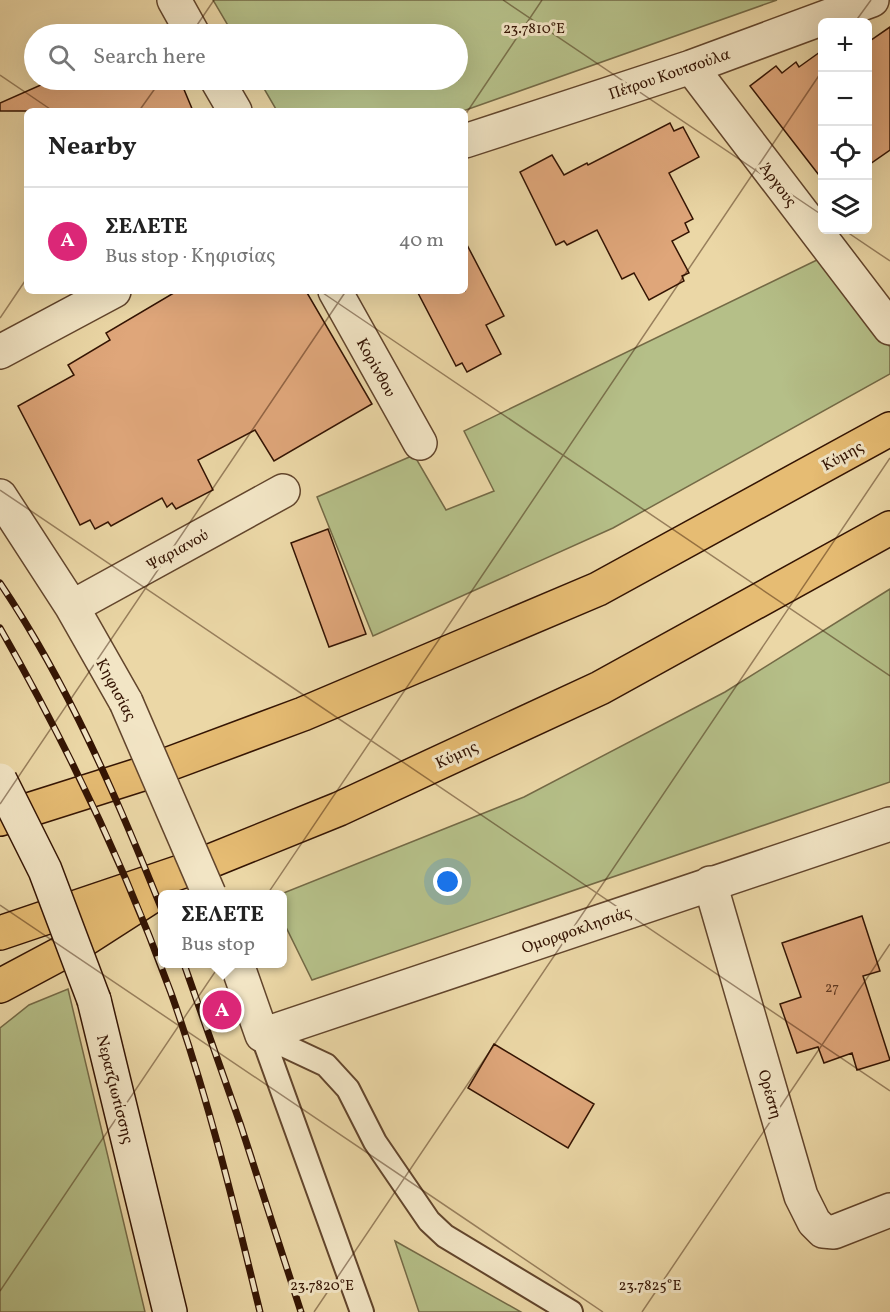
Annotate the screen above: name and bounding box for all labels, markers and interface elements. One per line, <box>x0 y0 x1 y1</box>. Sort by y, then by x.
map controls <box>818 18 872 234</box>
button: + <box>818 18 872 72</box>
text: 23.7810°E <box>503 19 565 40</box>
search box <box>24 24 468 90</box>
icon: search <box>45 41 78 74</box>
text: Search here <box>93 42 206 73</box>
street label: Πέτρου Κουτσούλα <box>606 44 734 106</box>
button: − <box>818 72 872 126</box>
button: locate <box>818 126 872 180</box>
text: Nearby <box>48 129 137 165</box>
street label: Άργους <box>753 158 801 212</box>
button: layers <box>818 180 872 234</box>
text: ΣΕΛΕΤΕ <box>105 212 188 243</box>
text: A <box>60 227 75 255</box>
text: 40 m <box>399 227 444 255</box>
text: Bus stop · Κηφισίας <box>105 243 275 271</box>
street label: Κορίνθου <box>350 335 401 402</box>
street label: Κύμης <box>818 436 868 477</box>
street label: Ψαριανού <box>143 525 213 577</box>
street label: Κηφισίας <box>90 655 141 725</box>
street label: Κύμης <box>432 736 482 775</box>
your location <box>433 867 462 896</box>
popup <box>158 890 287 968</box>
text: ΣΕΛΕΤΕ <box>181 900 264 931</box>
street label: Ομορφοκλησιάς <box>519 902 635 960</box>
text: Bus stop <box>181 931 255 959</box>
house number: 27 <box>825 979 839 998</box>
pin: A <box>202 988 242 1032</box>
street label: Νερατζιωτίσσης <box>90 1033 138 1146</box>
street label: Ορέστη <box>752 1067 787 1122</box>
text: 23.7820°E <box>290 1276 354 1297</box>
text: 23.7825°E <box>619 1276 681 1297</box>

